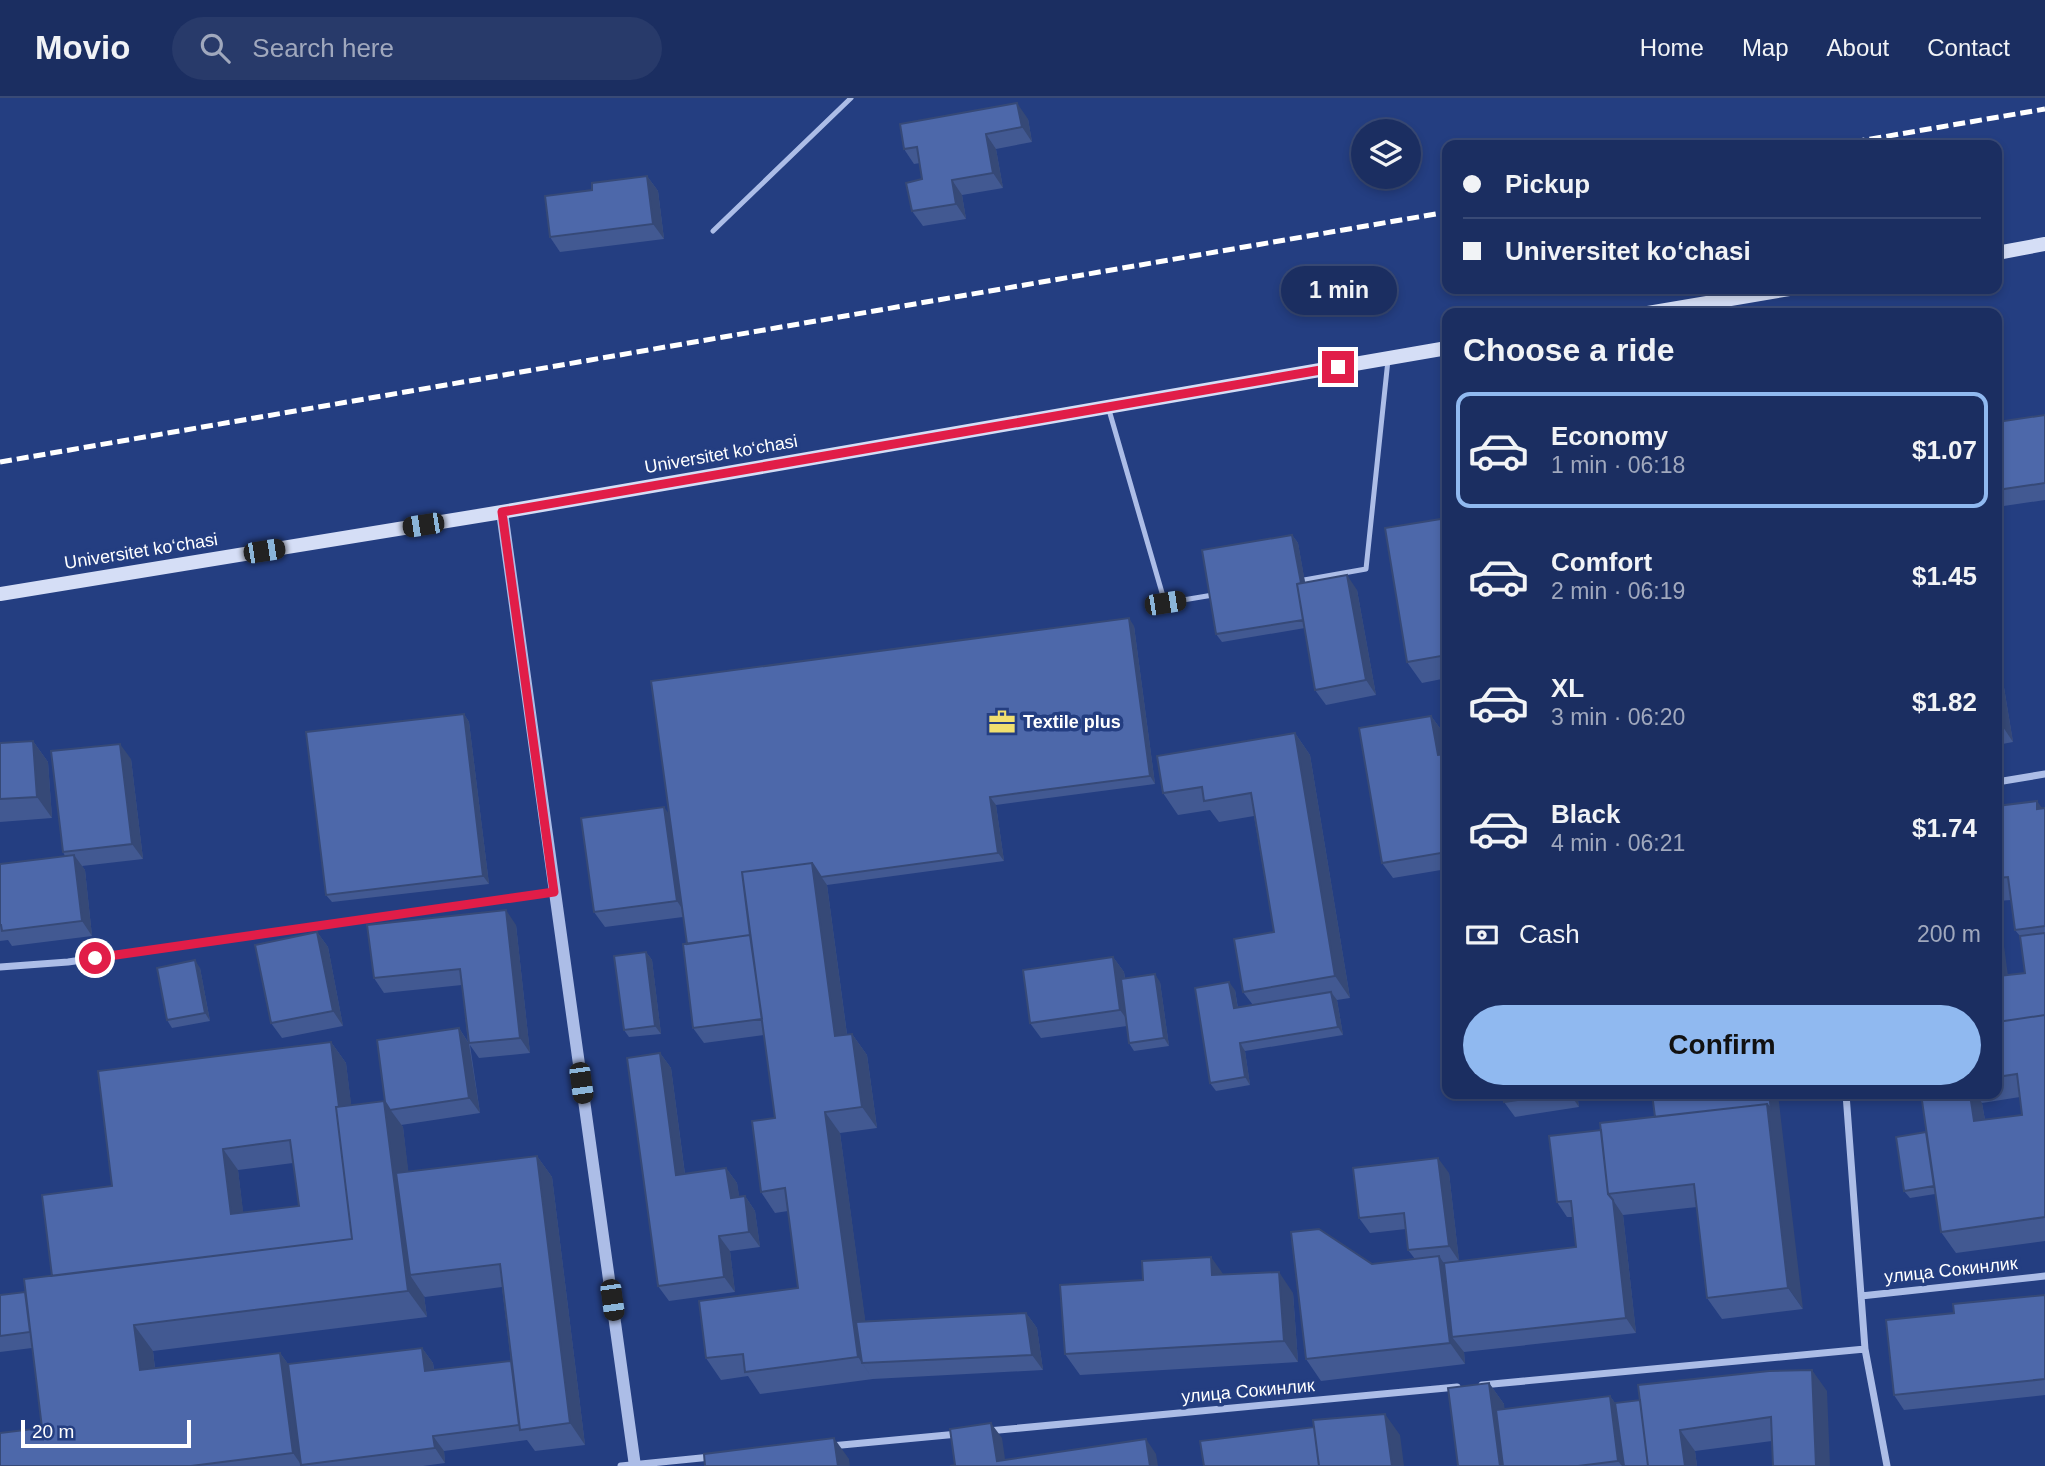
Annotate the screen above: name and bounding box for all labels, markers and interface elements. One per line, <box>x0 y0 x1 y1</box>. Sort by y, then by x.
search box <box>172 17 662 80</box>
text: Movio <box>35 29 130 66</box>
icon: search <box>196 29 234 67</box>
text: Search here <box>252 33 394 63</box>
text: Home <box>1640 34 1704 61</box>
text: Map <box>1742 34 1789 61</box>
text: About <box>1827 34 1889 61</box>
text: Contact <box>1927 34 2010 61</box>
map controls <box>1351 119 1421 189</box>
button: layers <box>1351 119 1421 189</box>
text: Pickup <box>1505 169 1590 199</box>
text: Universitet kо‘chasi <box>1505 236 1751 266</box>
callout: 1 min <box>1280 266 1396 314</box>
text: 1 min <box>1309 277 1369 303</box>
text: Choose a ride <box>1463 332 1675 368</box>
route end <box>1322 351 1354 383</box>
icon: car <box>1467 419 1530 482</box>
text: Economy <box>1551 421 1668 451</box>
street label: Universitet kо‘chasi <box>643 431 799 477</box>
text: $1.07 <box>1912 435 1977 465</box>
text: 1 min · 06:18 <box>1551 452 1685 478</box>
car <box>401 511 446 539</box>
street label: Universitet kо‘chasi <box>63 529 219 573</box>
car <box>242 537 287 565</box>
icon: car <box>1467 545 1530 608</box>
text: Comfort <box>1551 547 1652 577</box>
text: $1.45 <box>1912 561 1977 591</box>
text: 2 min · 06:19 <box>1551 578 1685 604</box>
car <box>1143 589 1188 617</box>
icon: car <box>1467 671 1530 734</box>
text: XL <box>1551 673 1584 703</box>
text: $1.82 <box>1912 687 1977 717</box>
text: 3 min · 06:20 <box>1551 704 1685 730</box>
office icon: Textile plus <box>987 707 1017 737</box>
place label: Textile plus <box>1023 712 1121 732</box>
icon: car <box>1467 797 1530 860</box>
text: Black <box>1551 799 1620 829</box>
text: $1.74 <box>1912 813 1977 843</box>
text: 4 min · 06:21 <box>1551 830 1685 856</box>
icon: cash <box>1463 916 1501 954</box>
text: Cash <box>1519 919 1580 949</box>
text: 200 m <box>1917 921 1981 947</box>
route start <box>79 942 111 974</box>
button: Confirm <box>1463 1005 1981 1085</box>
car <box>568 1061 595 1105</box>
street label: улица Сокинлик <box>1883 1253 2019 1287</box>
car <box>599 1278 626 1322</box>
street label: улица Сокинлик <box>1180 1375 1316 1407</box>
scale bar <box>21 1417 191 1449</box>
text: 20 m <box>32 1421 74 1442</box>

